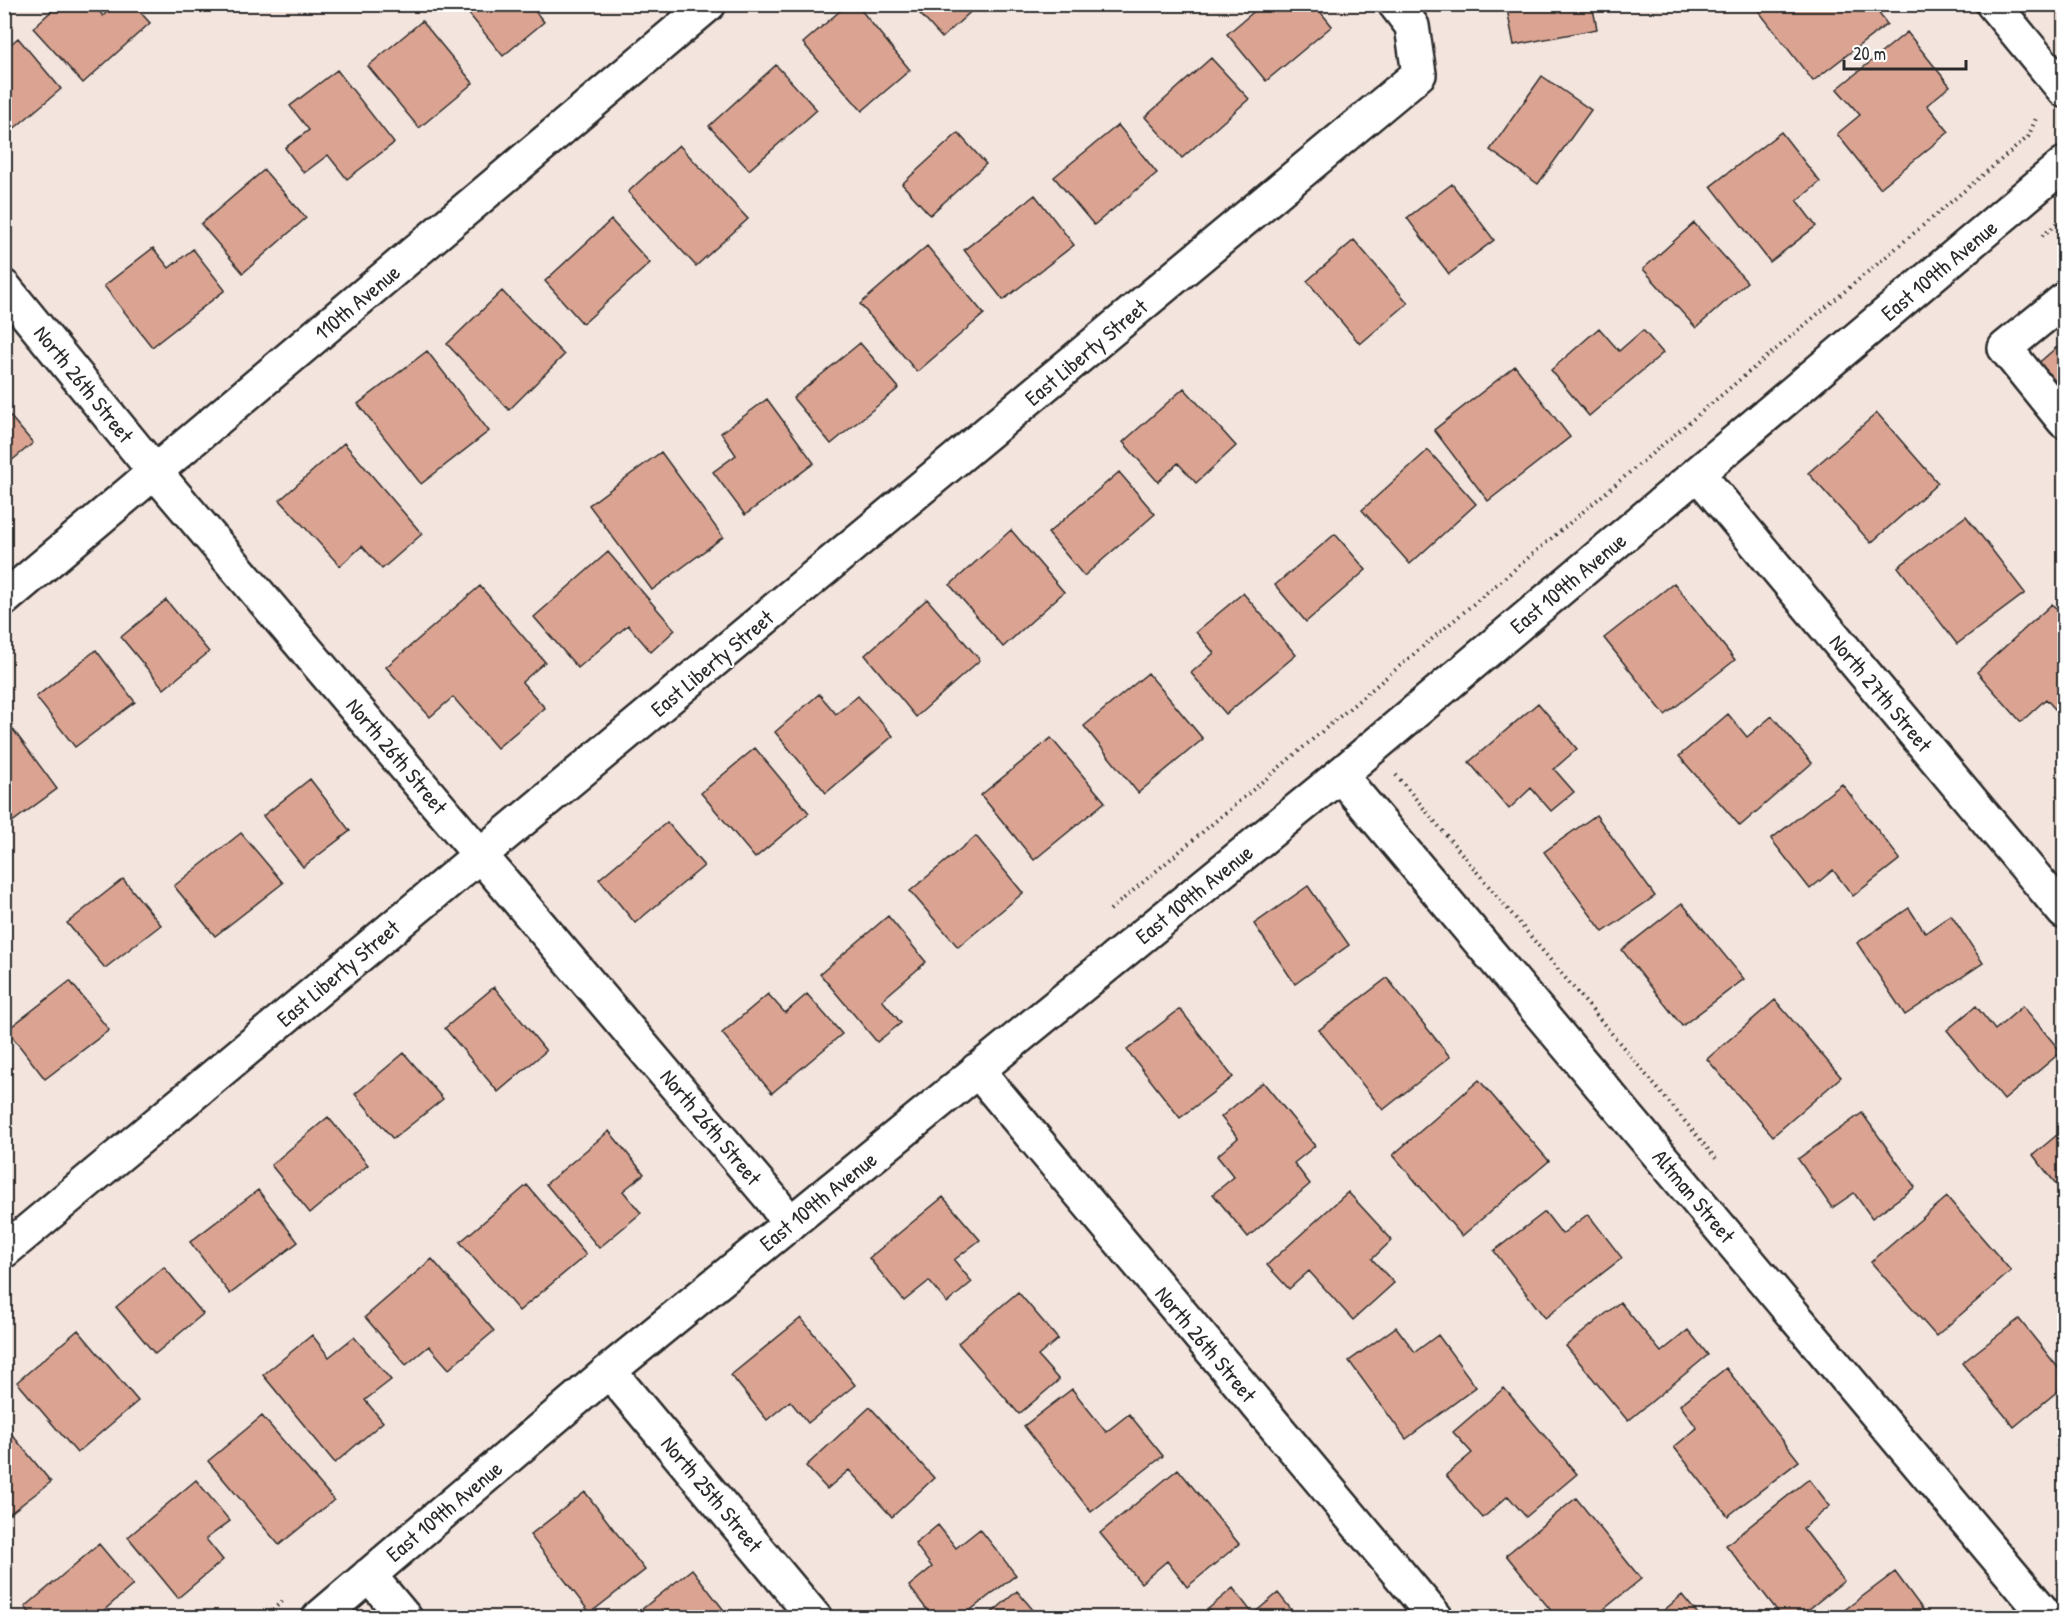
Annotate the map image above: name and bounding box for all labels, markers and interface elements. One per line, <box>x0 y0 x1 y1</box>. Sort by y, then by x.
scale bar <box>1844 33 1966 71</box>
text: 20 m <box>1853 41 1886 66</box>
street label: East 109th Avenue <box>1875 212 2004 327</box>
street label: 110th Avenue <box>308 257 406 347</box>
street label: East Liberty Street <box>1018 291 1154 412</box>
street label: North 26th Street <box>27 319 141 449</box>
street label: East 109th Avenue <box>1504 525 1633 640</box>
street label: East Liberty Street <box>644 602 780 723</box>
street label: North 27th Street <box>1823 628 1939 759</box>
street label: North 26th Street <box>340 692 455 821</box>
street label: East 109th Avenue <box>1129 837 1259 951</box>
street label: East Liberty Street <box>270 912 406 1033</box>
street label: North 26th Street <box>654 1063 769 1192</box>
street label: Altman Street <box>1646 1143 1742 1250</box>
street label: East 109th Avenue <box>753 1144 883 1258</box>
street label: North 26th Street <box>1149 1280 1264 1409</box>
street label: North 25th Street <box>654 1429 770 1559</box>
street label: East 109th Avenue <box>380 1453 509 1568</box>

